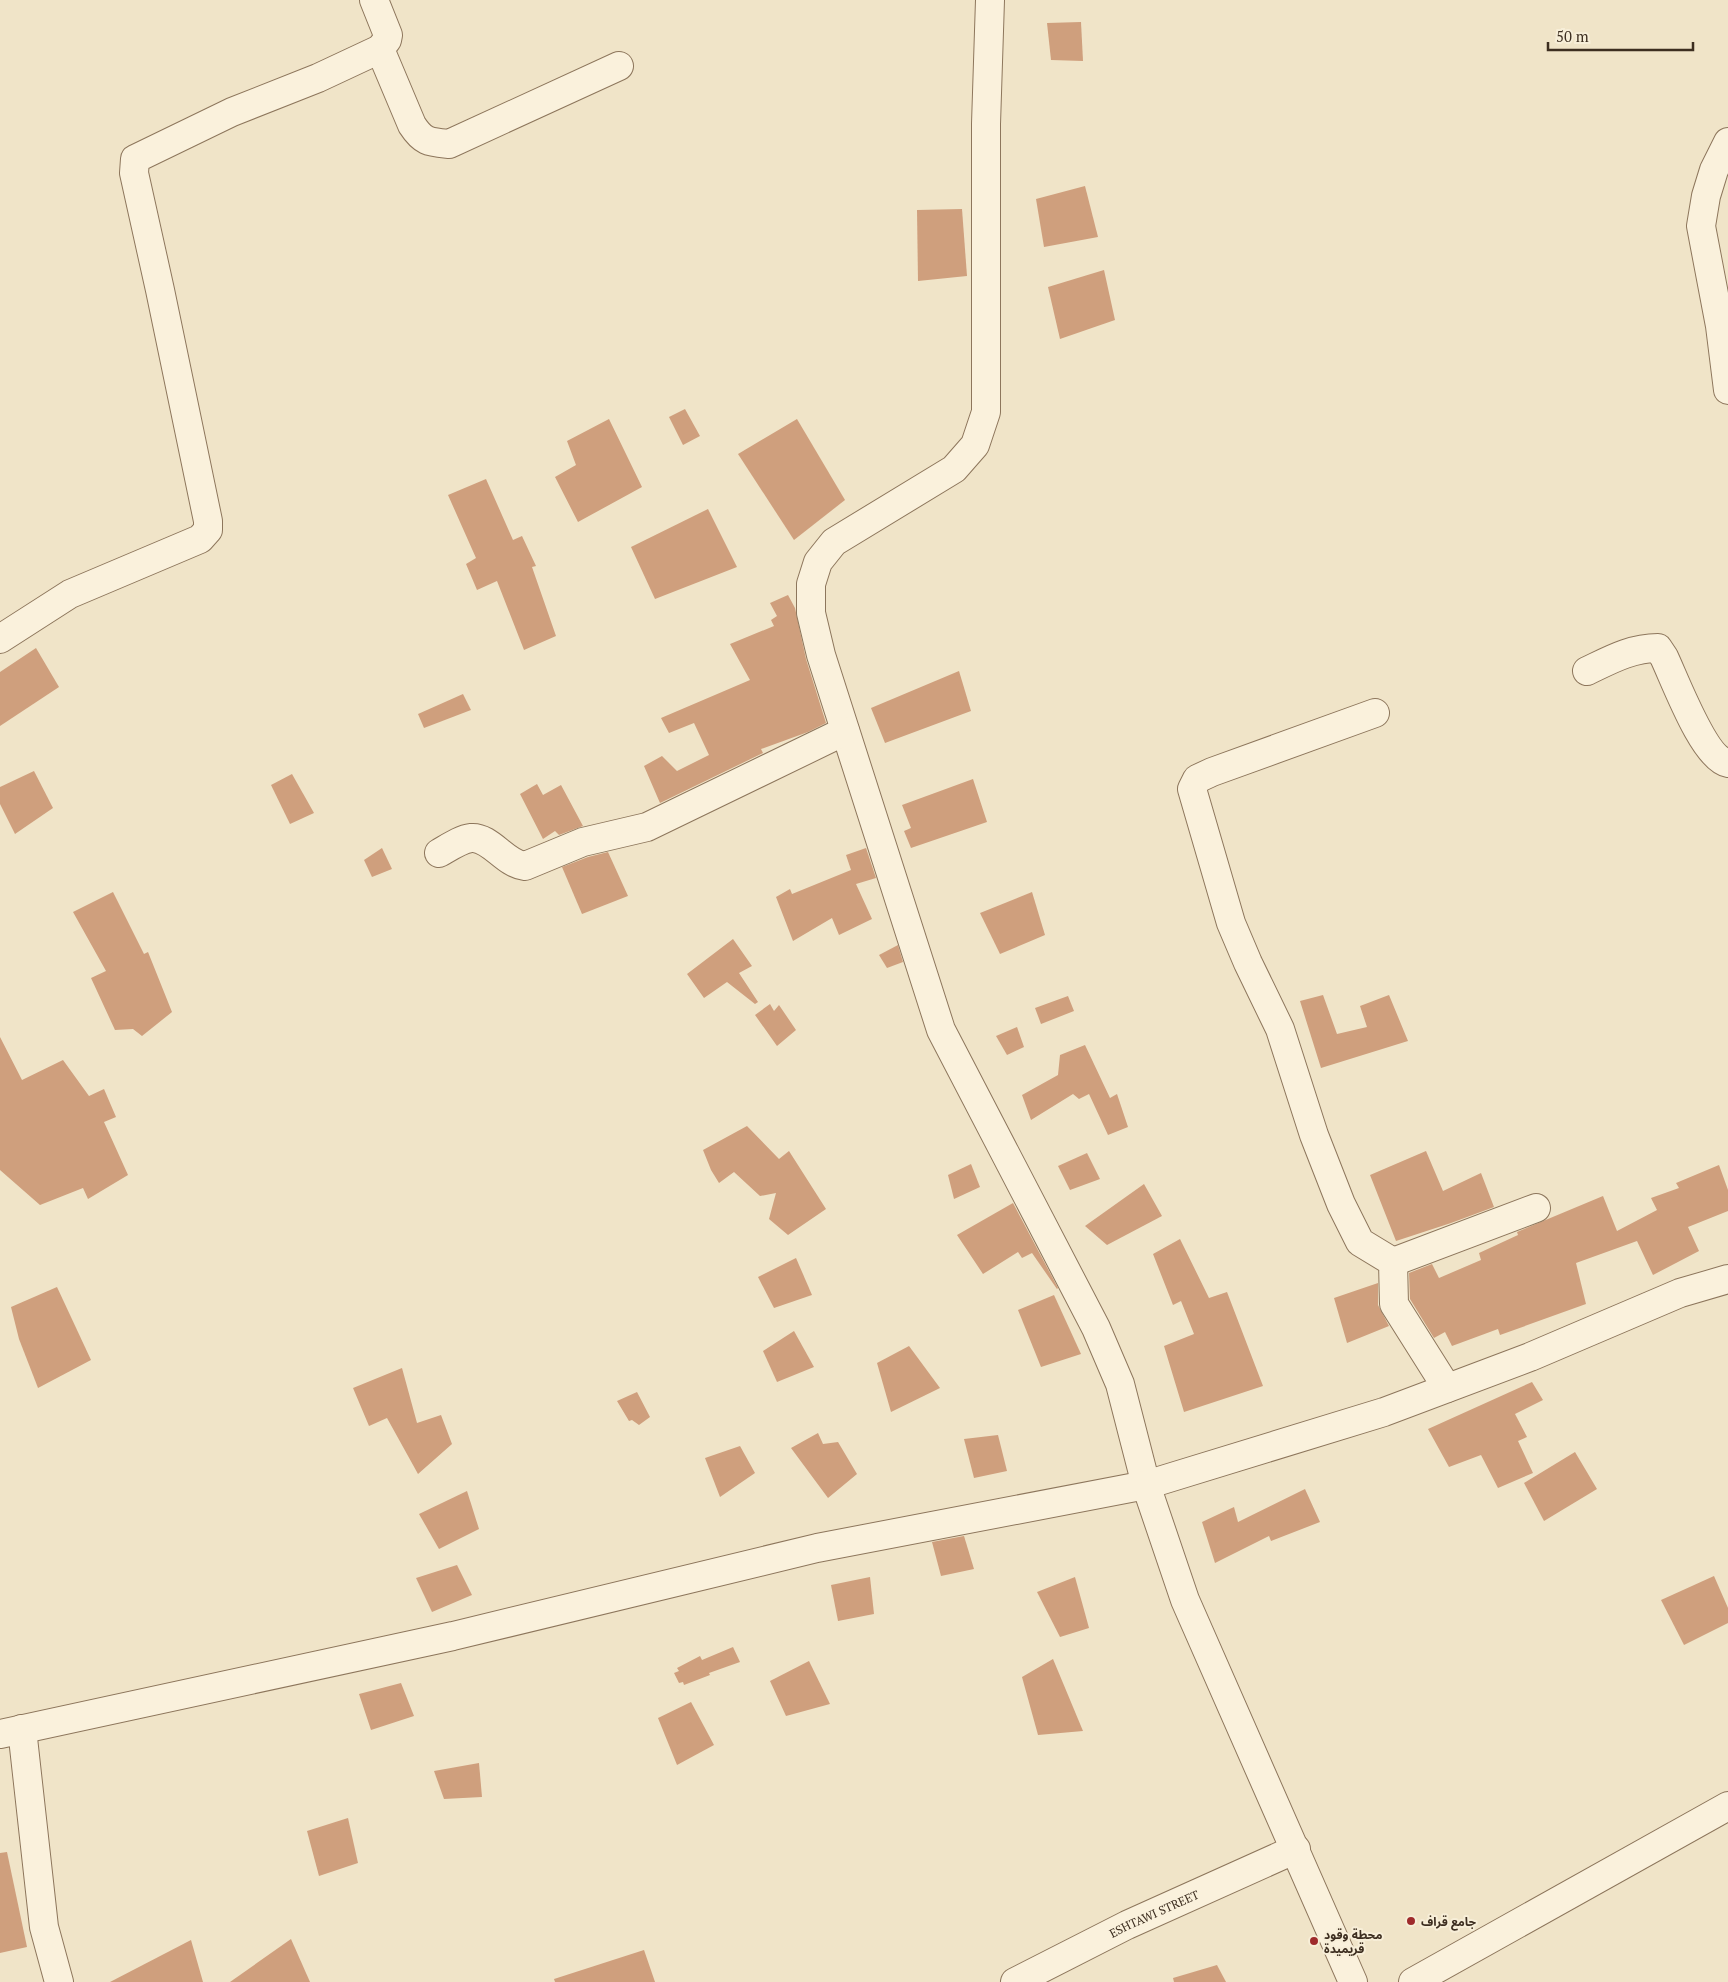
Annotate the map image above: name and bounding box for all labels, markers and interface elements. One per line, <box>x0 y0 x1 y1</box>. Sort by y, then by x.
scale bar <box>1548 20 1693 52</box>
text: 50 m <box>1556 26 1589 46</box>
street label: ESHTAWI STREET <box>1106 1886 1202 1940</box>
place label: جامع قراف <box>1421 1914 1477 1931</box>
marker: جامع قراف <box>1405 1915 1417 1927</box>
place label: محطة وقود قريميدة <box>1324 1927 1382 1956</box>
marker: محطة وقود قريميدة <box>1308 1935 1320 1947</box>

